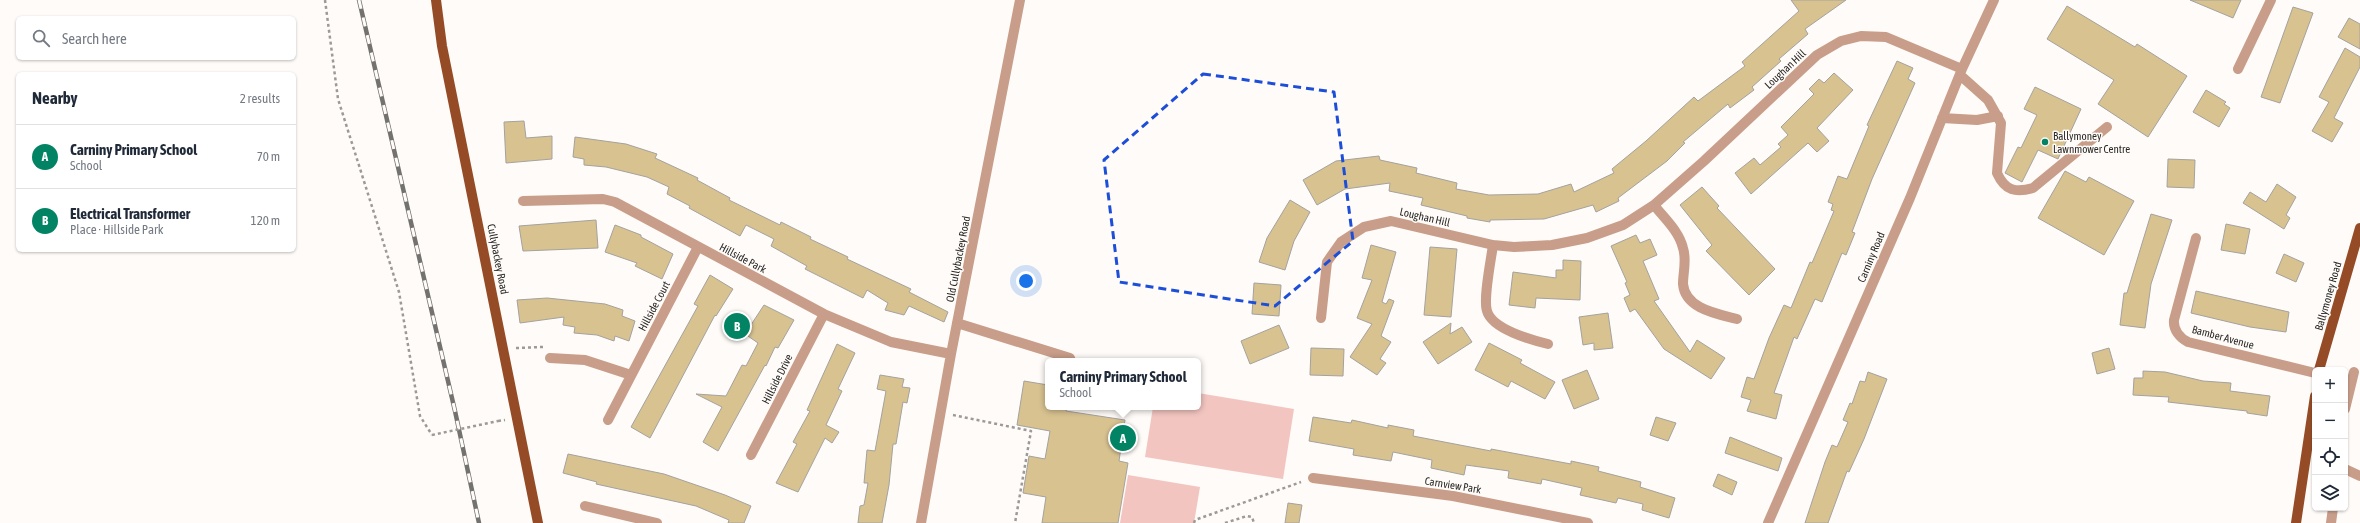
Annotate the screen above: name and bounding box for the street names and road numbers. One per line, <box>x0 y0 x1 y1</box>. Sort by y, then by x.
street label: Loughan Hill <box>1762 47 1808 91</box>
street label: Loughan Hill <box>1399 205 1452 229</box>
street label: Old Cullybackey Road <box>944 215 972 303</box>
street label: Cullybackey Road <box>485 223 511 295</box>
street label: Carniny Road <box>1855 230 1887 284</box>
street label: Hillside Park <box>718 241 769 275</box>
street label: Ballymoney Road <box>2312 260 2344 332</box>
street label: Hillside Court <box>636 279 672 333</box>
street label: Bamber Avenue <box>2191 323 2255 351</box>
street label: Hillside Drive <box>759 352 795 406</box>
street label: Carnview Park <box>1424 475 1482 495</box>

